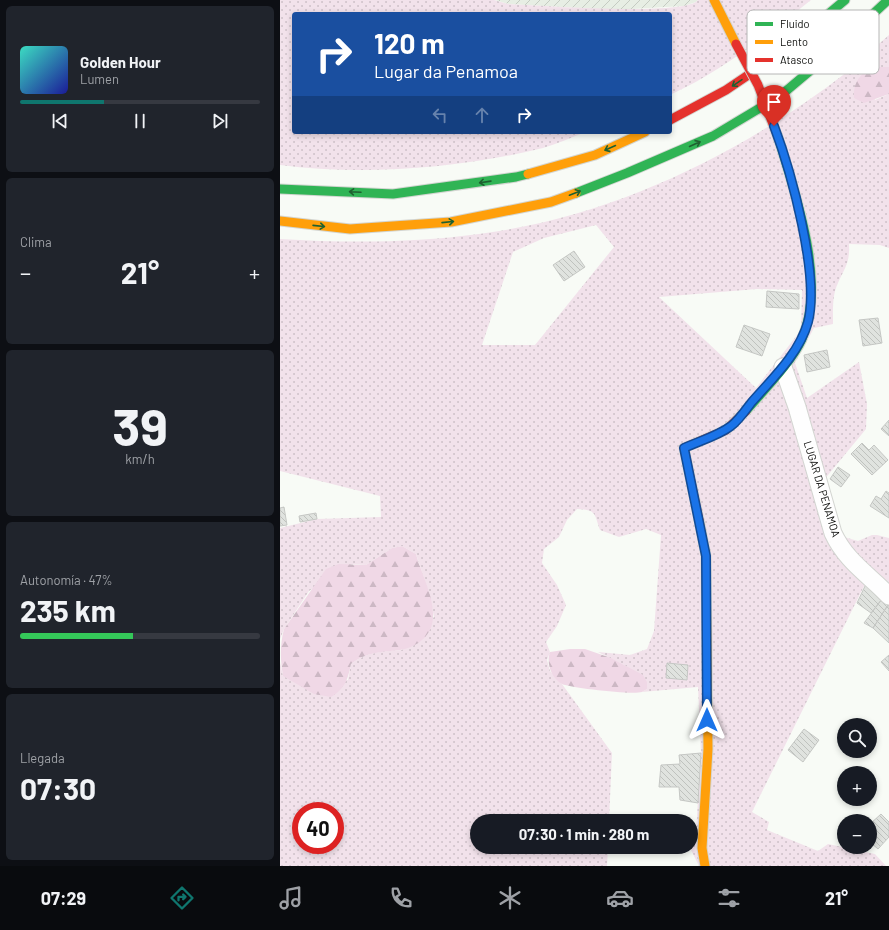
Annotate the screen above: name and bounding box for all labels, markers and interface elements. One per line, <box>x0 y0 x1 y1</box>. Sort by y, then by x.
legend <box>747 10 879 74</box>
text: Fluido <box>780 17 809 30</box>
text: 120 m <box>374 26 445 60</box>
icon: right <box>308 28 360 80</box>
text: Lento <box>780 35 808 48</box>
text: Golden Hour <box>80 53 161 71</box>
text: Atasco <box>780 53 813 66</box>
text: Lugar da Penamoa <box>374 60 518 82</box>
text: Lumen <box>80 71 119 87</box>
one-way arrow <box>732 79 743 87</box>
pin <box>757 85 791 126</box>
icon: arrive <box>763 91 785 113</box>
icon: left <box>429 104 451 126</box>
icon: ahead <box>471 104 493 126</box>
icon: right <box>513 104 535 126</box>
icon: previous <box>49 110 71 132</box>
icon: pause <box>129 110 151 132</box>
icon: next <box>209 110 231 132</box>
one-way arrow <box>689 139 701 147</box>
one-way arrow <box>604 145 616 152</box>
one-way arrow <box>478 178 491 186</box>
one-way arrow <box>349 189 362 196</box>
one-way arrow <box>568 189 580 197</box>
one-way arrow <box>441 218 454 225</box>
one-way arrow <box>312 222 325 229</box>
text: Clima <box>20 234 52 250</box>
text: 21° <box>121 254 159 290</box>
text: − <box>20 259 31 285</box>
text: + <box>249 259 260 285</box>
text: 39 <box>112 394 168 456</box>
street label: LUGAR DA PENAMOA <box>802 439 843 539</box>
text: km/h <box>125 451 155 467</box>
text: Autonomía · 47% <box>20 572 113 588</box>
text: 235 km <box>20 592 116 628</box>
position arrow <box>686 699 728 741</box>
map controls <box>837 718 877 854</box>
button: search <box>837 718 877 758</box>
text: Llegada <box>20 750 65 766</box>
button: + <box>837 766 877 806</box>
text: 07:30 <box>20 770 96 806</box>
speed limit sign: 40 <box>292 802 344 854</box>
button: − <box>837 814 877 854</box>
text: 07:30 · 1 min · 280 m <box>519 825 649 843</box>
icon: directions <box>168 884 196 912</box>
icon: music <box>277 884 305 912</box>
icon: phone <box>387 884 415 912</box>
icon: climate <box>496 884 524 912</box>
icon: car <box>606 884 634 912</box>
icon: filters <box>715 884 743 912</box>
text: 07:29 <box>41 887 86 909</box>
text: 21° <box>825 887 848 909</box>

